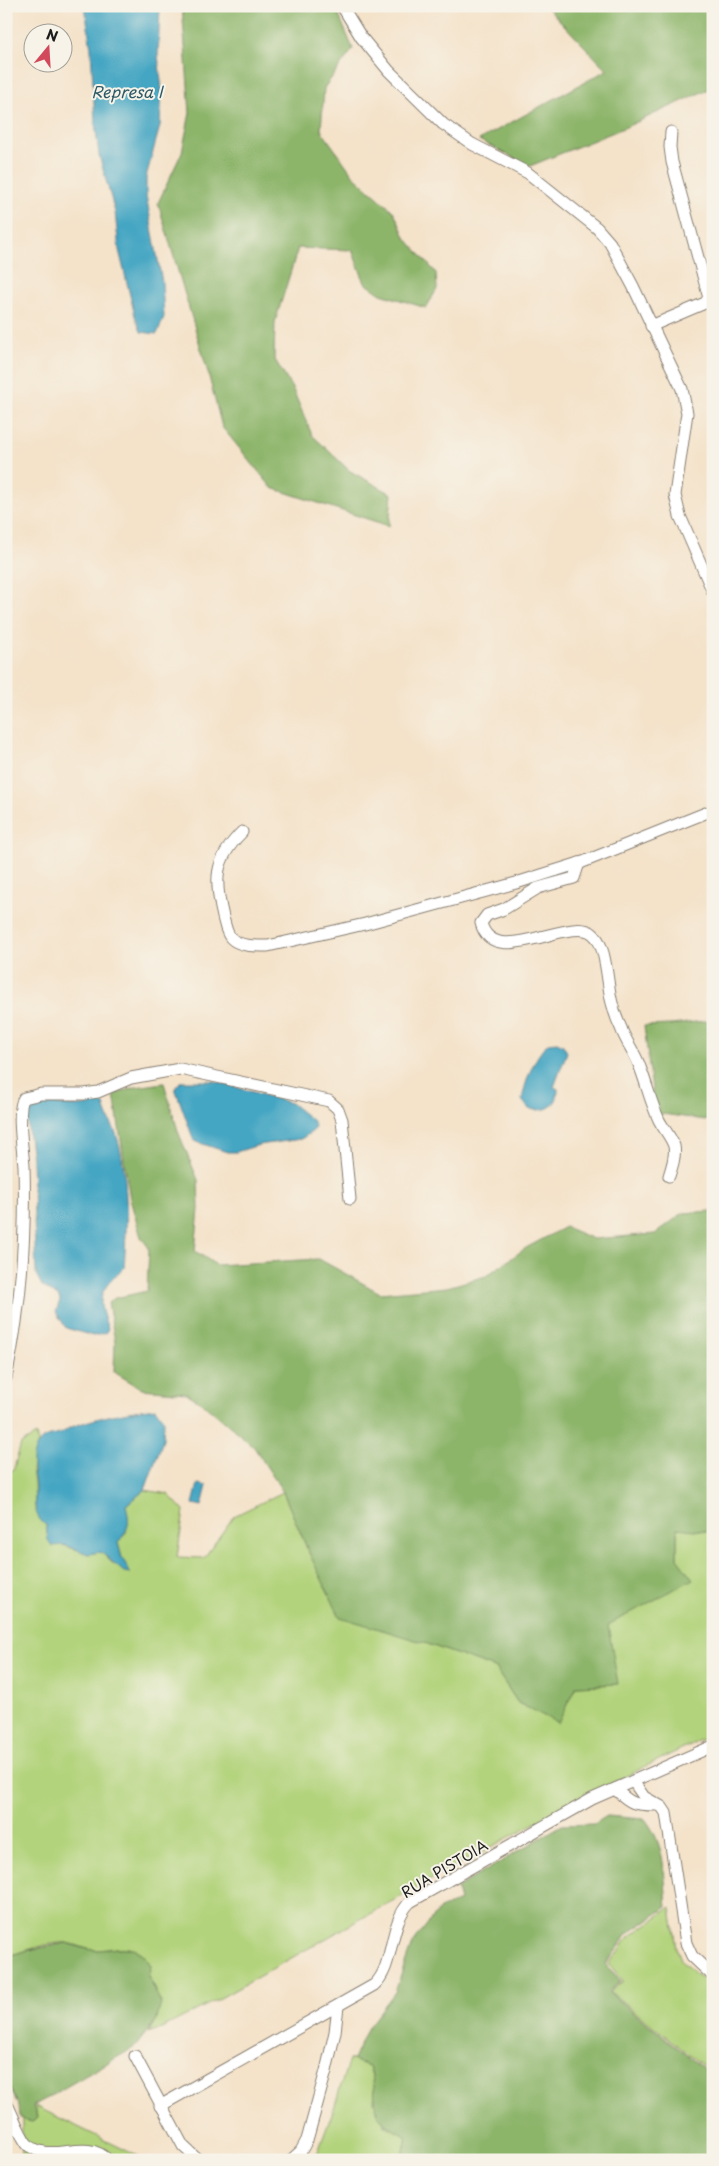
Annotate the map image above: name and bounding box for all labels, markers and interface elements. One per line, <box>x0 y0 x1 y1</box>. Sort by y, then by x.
north arrow <box>22 22 72 72</box>
text: N <box>44 23 61 47</box>
water label: Represa I <box>92 79 165 103</box>
street label: RUA PISTOIA <box>396 1833 492 1903</box>

